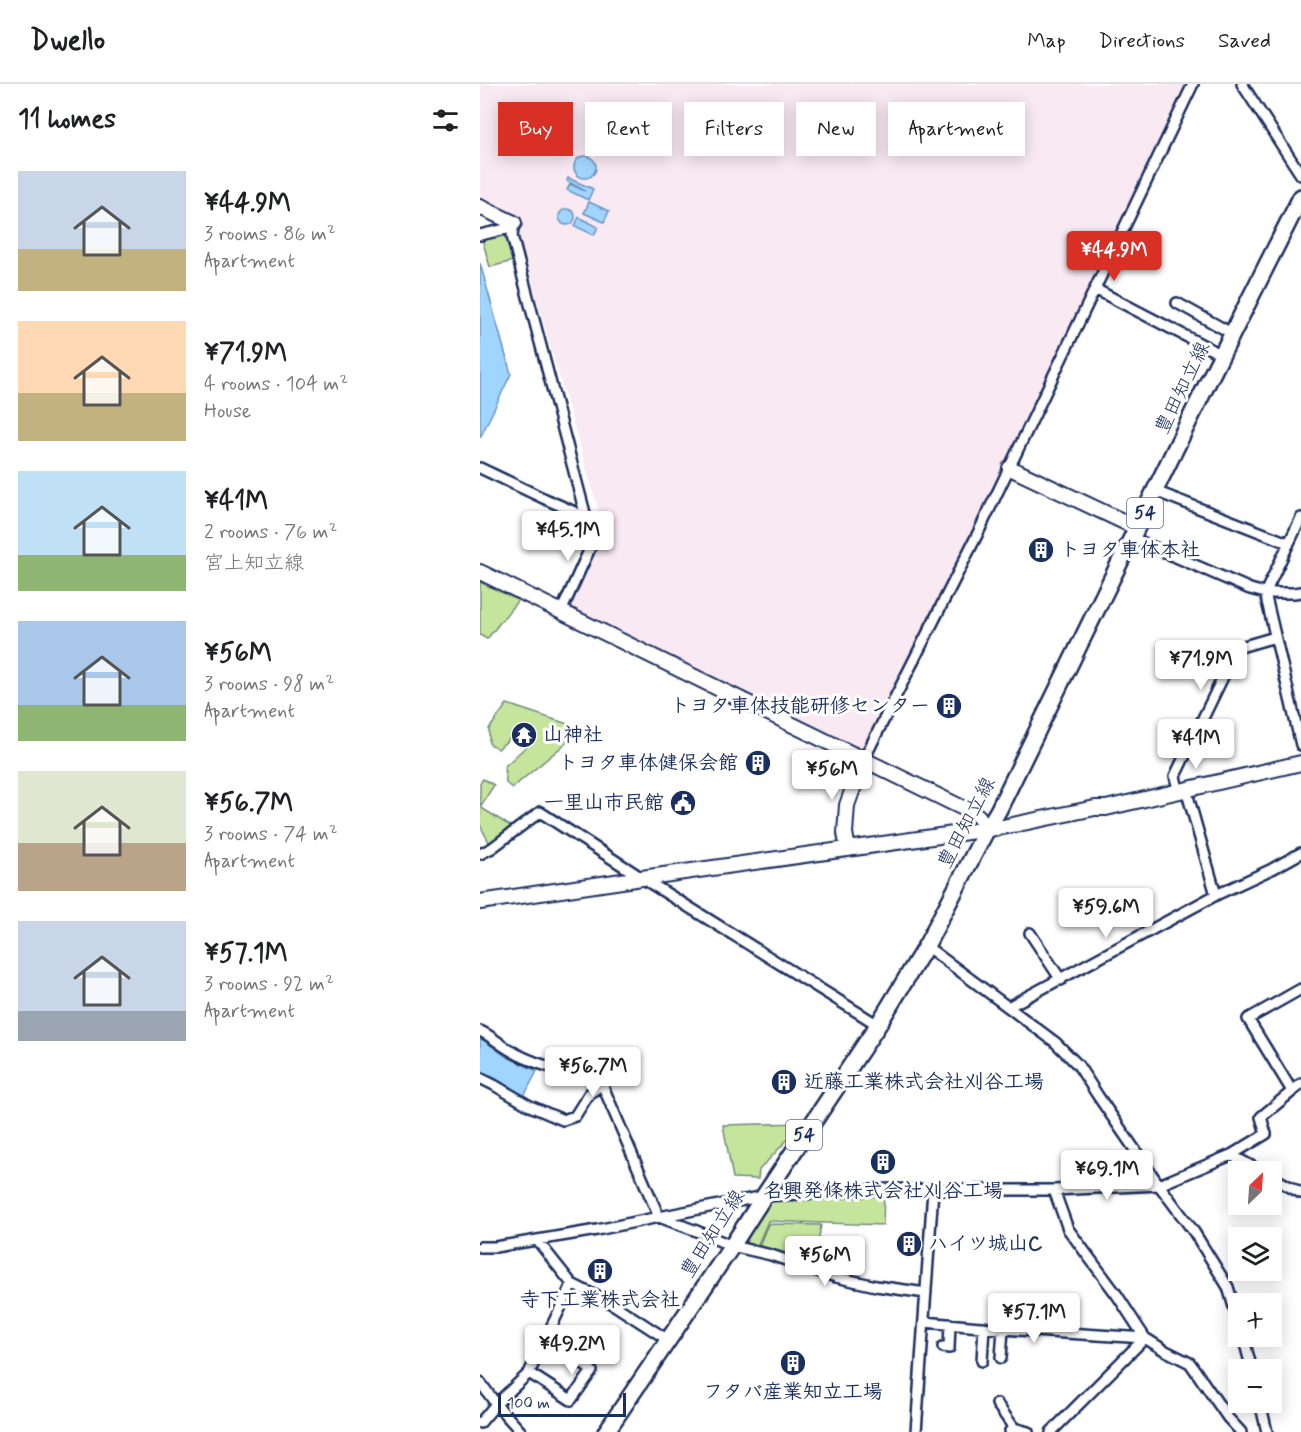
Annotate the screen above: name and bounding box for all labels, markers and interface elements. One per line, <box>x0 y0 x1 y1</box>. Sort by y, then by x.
text: Dwello <box>30 23 105 60</box>
text: Map <box>1027 27 1066 55</box>
text: Directions <box>1099 27 1185 55</box>
text: Saved <box>1218 27 1271 55</box>
chip: Buy <box>498 102 573 156</box>
chip: Rent <box>585 102 672 156</box>
chip: Filters <box>684 102 784 156</box>
chip: New <box>796 102 876 156</box>
chip: Apartment <box>888 102 1025 156</box>
text: 11 homes <box>18 103 116 137</box>
icon: filters <box>429 104 462 137</box>
text: ¥44.9M <box>204 187 291 221</box>
icon: home <box>66 195 138 267</box>
text: 3 rooms · 86 m² <box>204 221 336 248</box>
pin: ¥44.9M <box>1065 231 1163 282</box>
text: ¥44.9M <box>1081 237 1147 264</box>
text: Apartment <box>204 248 295 275</box>
text: ¥71.9M <box>204 337 287 371</box>
street label: 豊田知立線 <box>1149 337 1217 439</box>
icon: home <box>66 345 138 417</box>
text: 4 rooms · 104 m² <box>204 371 348 398</box>
text: House <box>204 398 251 425</box>
text: ¥41M <box>204 485 268 519</box>
icon: home <box>66 495 138 567</box>
road number: 54 <box>1127 498 1163 528</box>
pin: ¥45.1M <box>519 511 617 562</box>
text: ¥45.1M <box>536 517 600 544</box>
text: 2 rooms · 76 m² <box>204 519 337 546</box>
building icon: トヨタ車体本社 <box>1026 535 1056 565</box>
place label: トヨタ車体本社 <box>1060 537 1200 564</box>
text: 宮上知立線 <box>204 550 304 577</box>
text: ¥56M <box>204 637 272 671</box>
pin: ¥71.9M <box>1152 640 1250 691</box>
icon: home <box>66 645 138 717</box>
text: ¥71.9M <box>1169 646 1233 673</box>
text: 3 rooms · 98 m² <box>204 671 334 698</box>
building icon: トヨタ車体技能研修センター <box>934 691 964 721</box>
place label: トヨタ車体技能研修センター <box>670 693 930 720</box>
text: Apartment <box>204 698 295 725</box>
pin: ¥41M <box>1160 719 1232 770</box>
temple icon: 山神社 <box>509 720 539 750</box>
place label: 山神社 <box>543 722 603 749</box>
text: ¥41M <box>1171 725 1221 752</box>
building icon: トヨタ車体健保会館 <box>743 748 773 778</box>
place label: トヨタ車体健保会館 <box>558 750 738 777</box>
pin: ¥56M <box>796 750 868 801</box>
text: ¥56M <box>806 756 858 783</box>
street label: 豊田知立線 <box>932 773 1002 873</box>
text: ¥56.7M <box>204 787 293 821</box>
public building icon: 一里山市民館 <box>668 788 698 818</box>
place label: 一里山市民館 <box>544 790 664 817</box>
icon: home <box>66 795 138 867</box>
text: 3 rooms · 74 m² <box>204 821 338 848</box>
text: Apartment <box>204 848 295 875</box>
pin: ¥59.6M <box>1057 888 1155 939</box>
text: ¥59.6M <box>1072 894 1140 921</box>
text: ¥57.1M <box>204 937 288 971</box>
icon: home <box>66 945 138 1017</box>
text: 3 rooms · 92 m² <box>204 971 334 998</box>
text: Apartment <box>204 998 295 1025</box>
pin: ¥56.7M <box>544 1047 642 1098</box>
text: ¥56.7M <box>559 1053 627 1080</box>
building icon: 近藤工業株式会社刈谷工場 <box>769 1067 799 1097</box>
place label: 近藤工業株式会社刈谷工場 <box>804 1069 1044 1096</box>
road number: 54 <box>786 1120 822 1150</box>
building icon: 名興発條株式会社刈谷工場 <box>868 1147 898 1177</box>
pin: ¥69.1M <box>1058 1150 1156 1201</box>
text: ¥69.1M <box>1075 1156 1139 1183</box>
north arrow <box>1228 1161 1282 1215</box>
map controls <box>1228 1161 1282 1413</box>
place label: 名興発條株式会社刈谷工場 <box>763 1178 1003 1205</box>
street label: 豊田知立線 <box>674 1185 752 1283</box>
button: layers <box>1228 1227 1282 1281</box>
building icon: ハイツ城山C <box>894 1229 924 1259</box>
place label: ハイツ城山C <box>928 1231 1043 1258</box>
pin: ¥56M <box>789 1236 861 1287</box>
text: ¥56M <box>799 1242 851 1269</box>
building icon: 寺下工業株式会社 <box>585 1256 615 1286</box>
place label: 寺下工業株式会社 <box>520 1287 680 1314</box>
pin: ¥57.1M <box>985 1293 1083 1344</box>
button: + <box>1228 1293 1282 1347</box>
text: ¥57.1M <box>1002 1299 1066 1326</box>
pin: ¥49.2M <box>523 1325 621 1376</box>
text: ¥49.2M <box>539 1331 605 1358</box>
building icon: フタバ産業知立工場 <box>778 1348 808 1378</box>
button: − <box>1228 1359 1282 1413</box>
place label: フタバ産業知立工場 <box>703 1379 883 1406</box>
scale bar <box>498 1390 626 1418</box>
text: 100 m <box>507 1393 550 1414</box>

